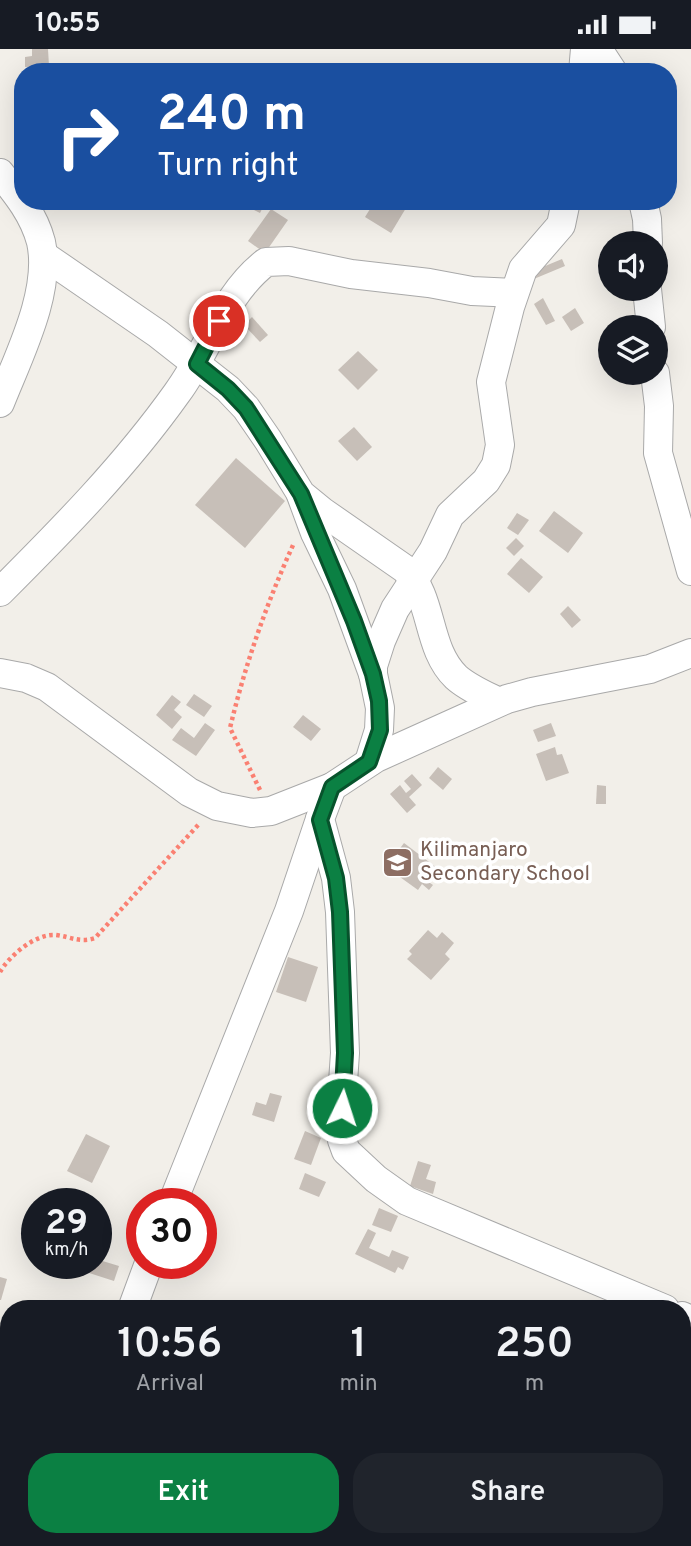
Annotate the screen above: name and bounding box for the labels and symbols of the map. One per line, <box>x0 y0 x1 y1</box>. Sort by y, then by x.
pin <box>189 291 249 351</box>
place label: Kilimanjaro Secondary School <box>420 837 590 888</box>
school or university icon: Kilimanjaro Secondary School <box>380 845 414 879</box>
position arrow <box>305 1071 379 1145</box>
speed limit sign: 30 <box>126 1188 217 1279</box>

